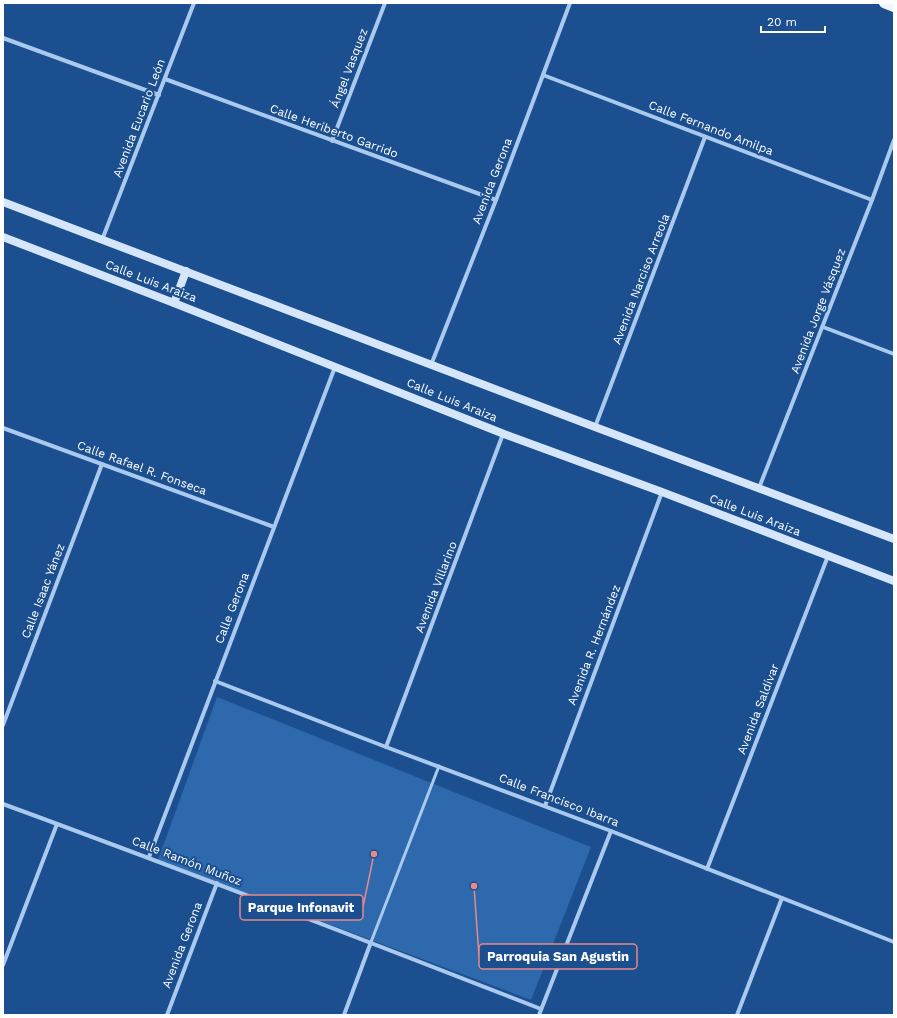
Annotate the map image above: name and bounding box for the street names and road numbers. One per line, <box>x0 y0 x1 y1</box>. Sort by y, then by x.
street label: Ángel Vasquez <box>327 26 371 110</box>
street label: Avenida Eucario León <box>110 57 168 179</box>
street label: Calle Fernando Amilpa <box>647 98 775 158</box>
street label: Calle Heriberto Garrido <box>268 101 400 161</box>
street label: Avenida Gerona <box>469 136 515 226</box>
street label: Avenida Narciso Arreola <box>610 212 672 346</box>
street label: Avenida Jorge Vásquez <box>788 246 848 376</box>
street label: Calle Luis Araiza <box>103 257 199 305</box>
street label: Calle Luis Araiza <box>405 375 500 425</box>
street label: Calle Rafael R. Fonseca <box>75 438 209 498</box>
street label: Calle Luis Araiza <box>707 491 803 539</box>
street label: Avenida Villarino <box>412 539 460 635</box>
street label: Calle Isaac Yánez <box>18 542 68 640</box>
street label: Calle Gerona <box>212 570 252 646</box>
street label: Avenida R. Hernández <box>565 583 623 707</box>
street label: Avenida Saldívar <box>734 662 782 756</box>
street label: Calle Francisco Ibarra <box>497 771 621 829</box>
street label: Calle Ramón Muñoz <box>130 834 244 888</box>
street label: Avenida Gerona <box>159 900 205 990</box>

